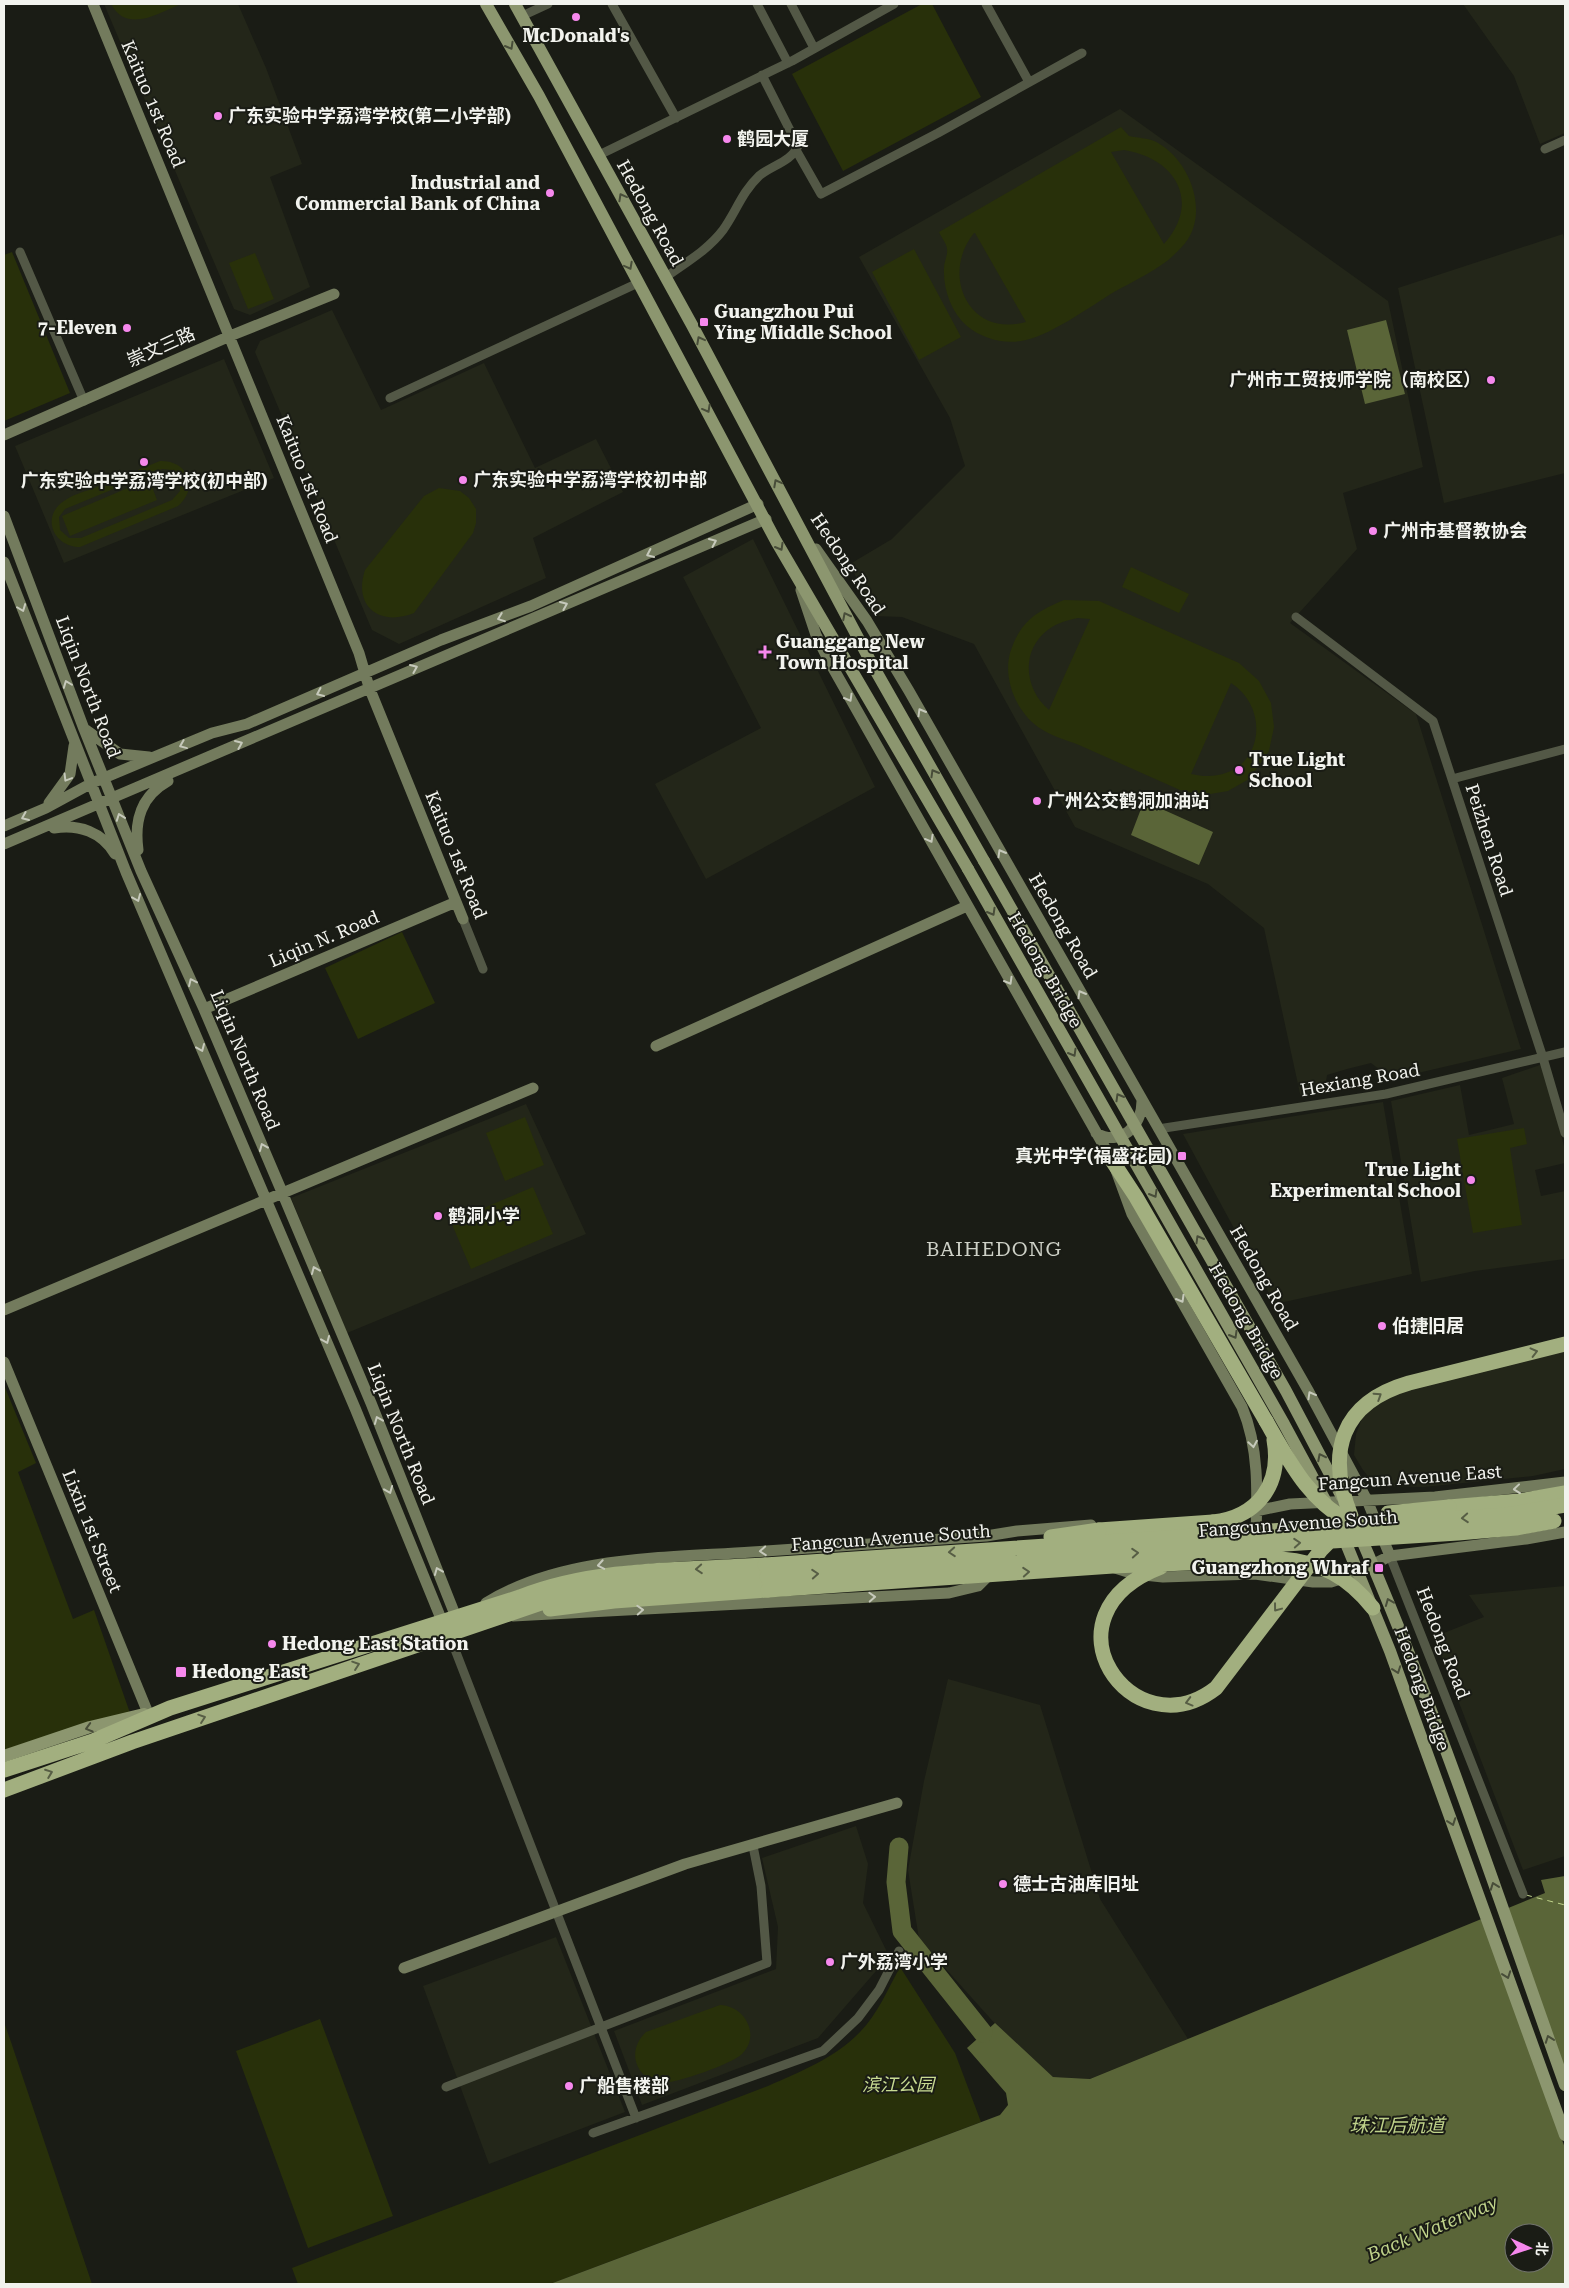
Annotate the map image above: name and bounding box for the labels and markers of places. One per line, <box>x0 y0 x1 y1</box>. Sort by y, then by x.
marker: McDonald's <box>570 11 582 23</box>
place label: McDonald's <box>522 25 630 46</box>
place label: 广东实验中学荔湾学校(第二小学部) <box>228 105 511 126</box>
marker: 广东实验中学荔湾学校(第二小学部) <box>212 110 224 122</box>
place label: 鹤园大厦 <box>737 128 809 149</box>
marker: 鹤园大厦 <box>721 133 733 145</box>
place label: Industrial and Commercial Bank of China <box>295 172 540 214</box>
marker: Industrial and Commercial Bank of China <box>544 187 556 199</box>
place label: Guangzhou Pui Ying Middle School <box>714 301 892 343</box>
marker: Guangzhou Pui Ying Middle School <box>698 316 710 328</box>
place label: 7-Eleven <box>38 317 117 338</box>
marker: 7-Eleven <box>121 322 133 334</box>
place label: 广州市工贸技师学院（南校区） <box>1229 369 1481 390</box>
marker: 广州市工贸技师学院（南校区） <box>1485 374 1497 386</box>
marker: 广东实验中学荔湾学校(初中部) <box>138 456 150 468</box>
place label: 广东实验中学荔湾学校初中部 <box>473 469 707 490</box>
place label: 广东实验中学荔湾学校(初中部) <box>21 470 267 491</box>
marker: 广东实验中学荔湾学校初中部 <box>457 474 469 486</box>
place label: 广州市基督教协会 <box>1383 520 1527 541</box>
marker: 广州市基督教协会 <box>1367 525 1379 537</box>
place label: Guanggang New Town Hospital <box>776 631 925 673</box>
marker: Guanggang New Town Hospital <box>758 645 772 659</box>
place label: True Light School <box>1249 749 1345 791</box>
marker: True Light School <box>1233 764 1245 776</box>
place label: 广州公交鹤洞加油站 <box>1047 790 1209 811</box>
marker: 广州公交鹤洞加油站 <box>1031 795 1043 807</box>
place label: 真光中学(福盛花园) <box>1015 1145 1172 1166</box>
marker: 真光中学(福盛花园) <box>1176 1150 1188 1162</box>
place label: True Light Experimental School <box>1270 1159 1461 1201</box>
marker: True Light Experimental School <box>1465 1174 1477 1186</box>
place label: 鹤洞小学 <box>448 1205 520 1226</box>
marker: 鹤洞小学 <box>432 1210 444 1222</box>
place label: 伯捷旧居 <box>1392 1315 1464 1336</box>
marker: 伯捷旧居 <box>1376 1320 1388 1332</box>
place label: Guangzhong Whraf <box>1191 1557 1370 1578</box>
marker: Guangzhong Whraf <box>1373 1562 1385 1574</box>
place label: Hedong East Station <box>282 1633 469 1654</box>
marker: Hedong East Station <box>266 1638 278 1650</box>
place label: Hedong East <box>192 1661 308 1682</box>
marker: Hedong East <box>174 1665 188 1679</box>
place label: 德士古油库旧址 <box>1013 1873 1139 1894</box>
marker: 德士古油库旧址 <box>997 1878 1009 1890</box>
place label: 广外荔湾小学 <box>840 1951 948 1972</box>
marker: 广外荔湾小学 <box>824 1956 836 1968</box>
place label: 广船售楼部 <box>579 2075 669 2096</box>
marker: 广船售楼部 <box>563 2080 575 2092</box>

